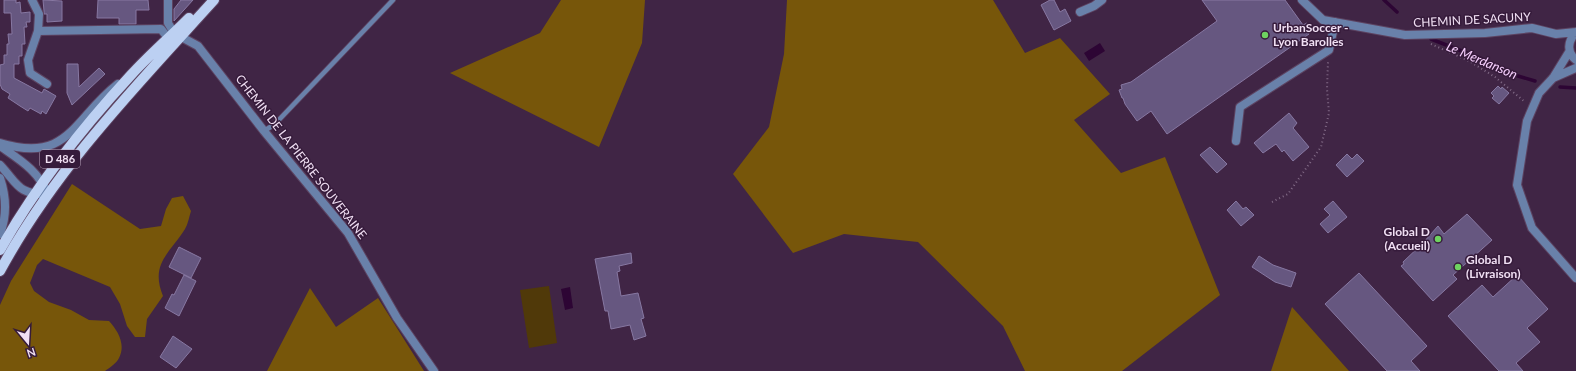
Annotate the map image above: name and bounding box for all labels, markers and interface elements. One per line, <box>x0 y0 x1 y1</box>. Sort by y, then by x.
street label: CHEMIN DE SACUNY <box>1413 9 1532 30</box>
place label: UrbanSoccer - Lyon Barolles <box>1273 20 1349 49</box>
marker: UrbanSoccer - Lyon Barolles <box>1260 30 1270 40</box>
water label: Le Merdanson <box>1444 38 1520 82</box>
street label: CHEMIN DE LA PIERRE SOUVERAINE <box>233 71 370 242</box>
road number: D 486 <box>40 150 80 168</box>
place label: Global D (Accueil) <box>1384 224 1430 253</box>
marker: Global D (Accueil) <box>1433 234 1443 244</box>
place label: Global D (Livraison) <box>1466 252 1520 281</box>
marker: Global D (Livraison) <box>1453 262 1463 272</box>
north arrow <box>8 323 48 363</box>
text: N <box>25 345 37 360</box>

